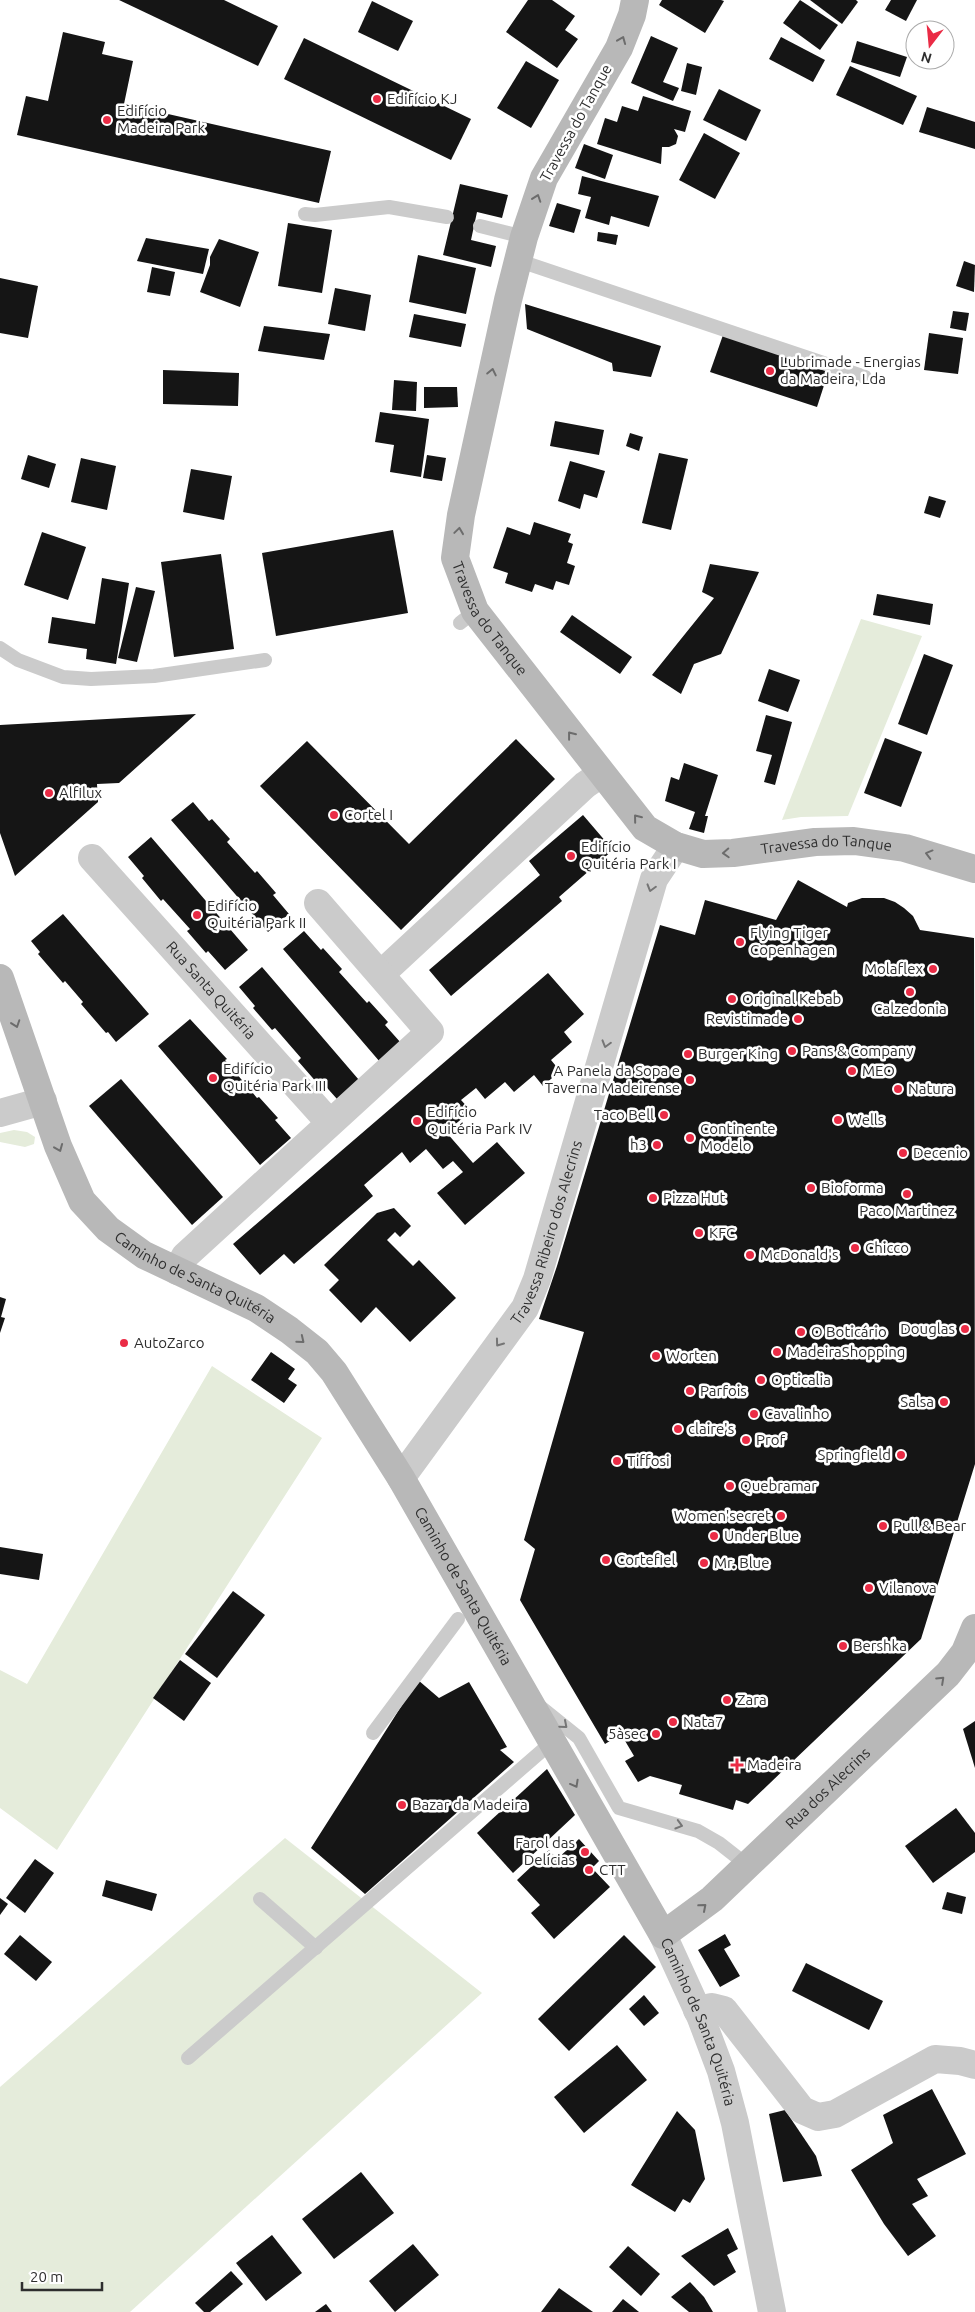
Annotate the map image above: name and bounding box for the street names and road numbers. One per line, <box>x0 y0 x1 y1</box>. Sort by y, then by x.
street label: Travessa do Tanque <box>536 61 615 184</box>
street label: Travessa do Tanque <box>449 559 531 679</box>
street label: Travessa do Tanque <box>760 832 893 857</box>
street label: Rua Santa Quitéria <box>163 938 259 1042</box>
street label: Travessa Ribeiro dos Alecrins <box>507 1138 585 1327</box>
street label: Caminho de Santa Quitéria <box>112 1228 279 1327</box>
street label: Caminho de Santa Quitéria <box>411 1504 516 1668</box>
street label: Rua dos Alecrins <box>782 1744 873 1832</box>
street label: Caminho de Santa Quitéria <box>657 1935 739 2108</box>

